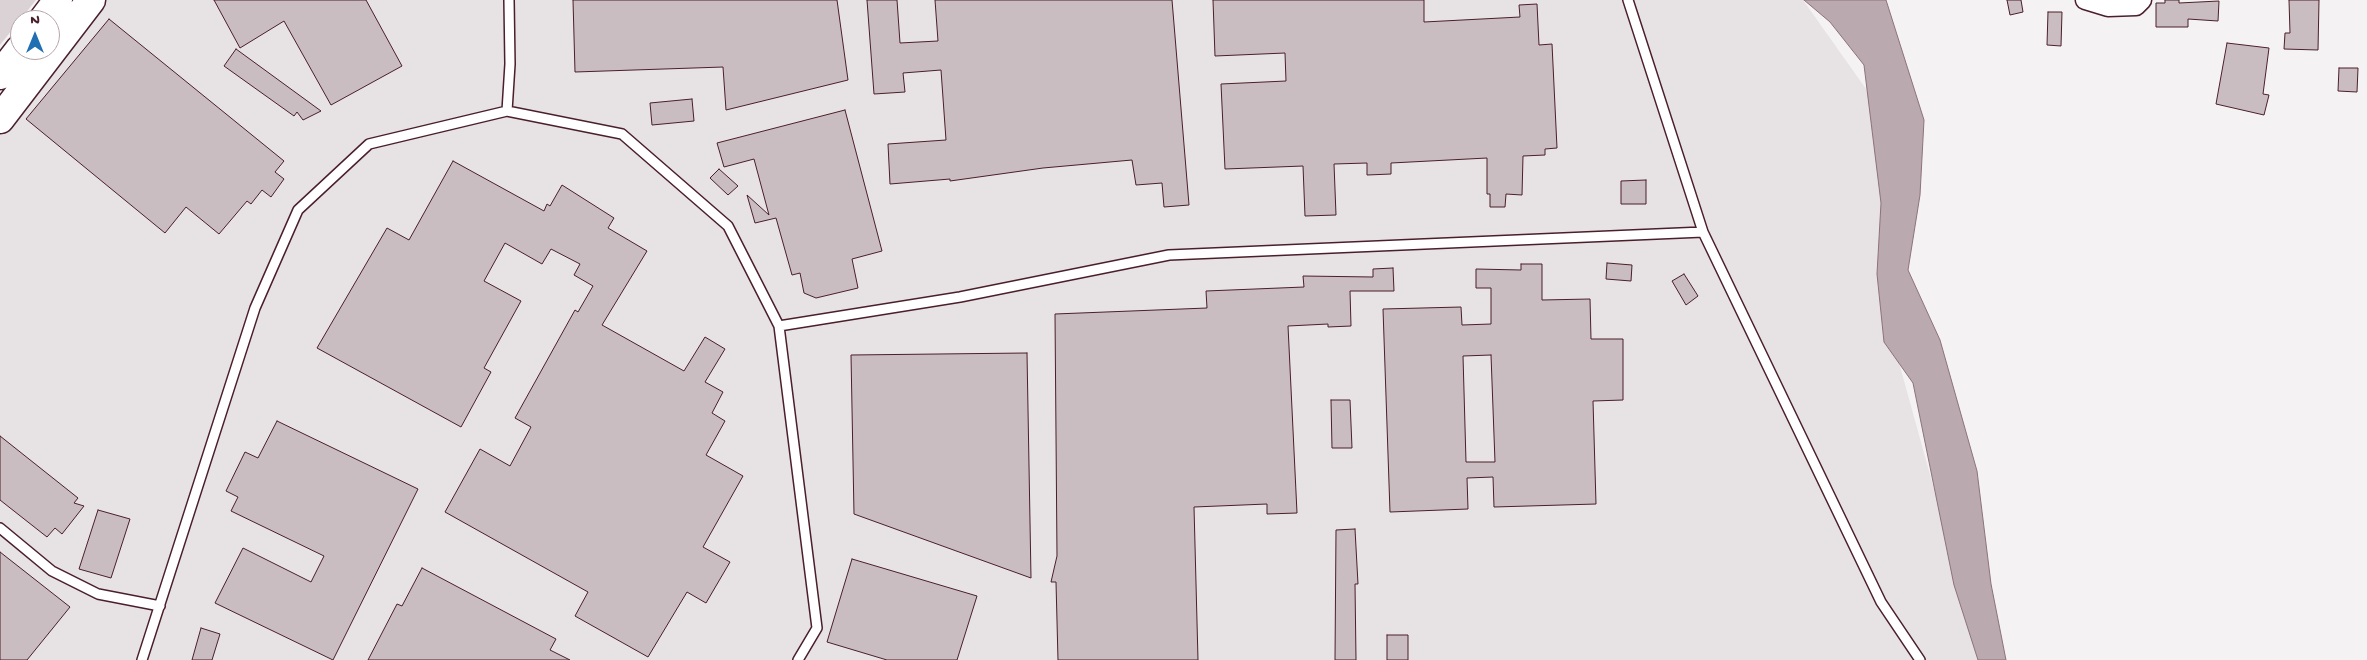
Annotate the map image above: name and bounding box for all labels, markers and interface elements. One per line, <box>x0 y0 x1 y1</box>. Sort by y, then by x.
north arrow <box>10 10 60 60</box>
text: N <box>30 12 40 29</box>

